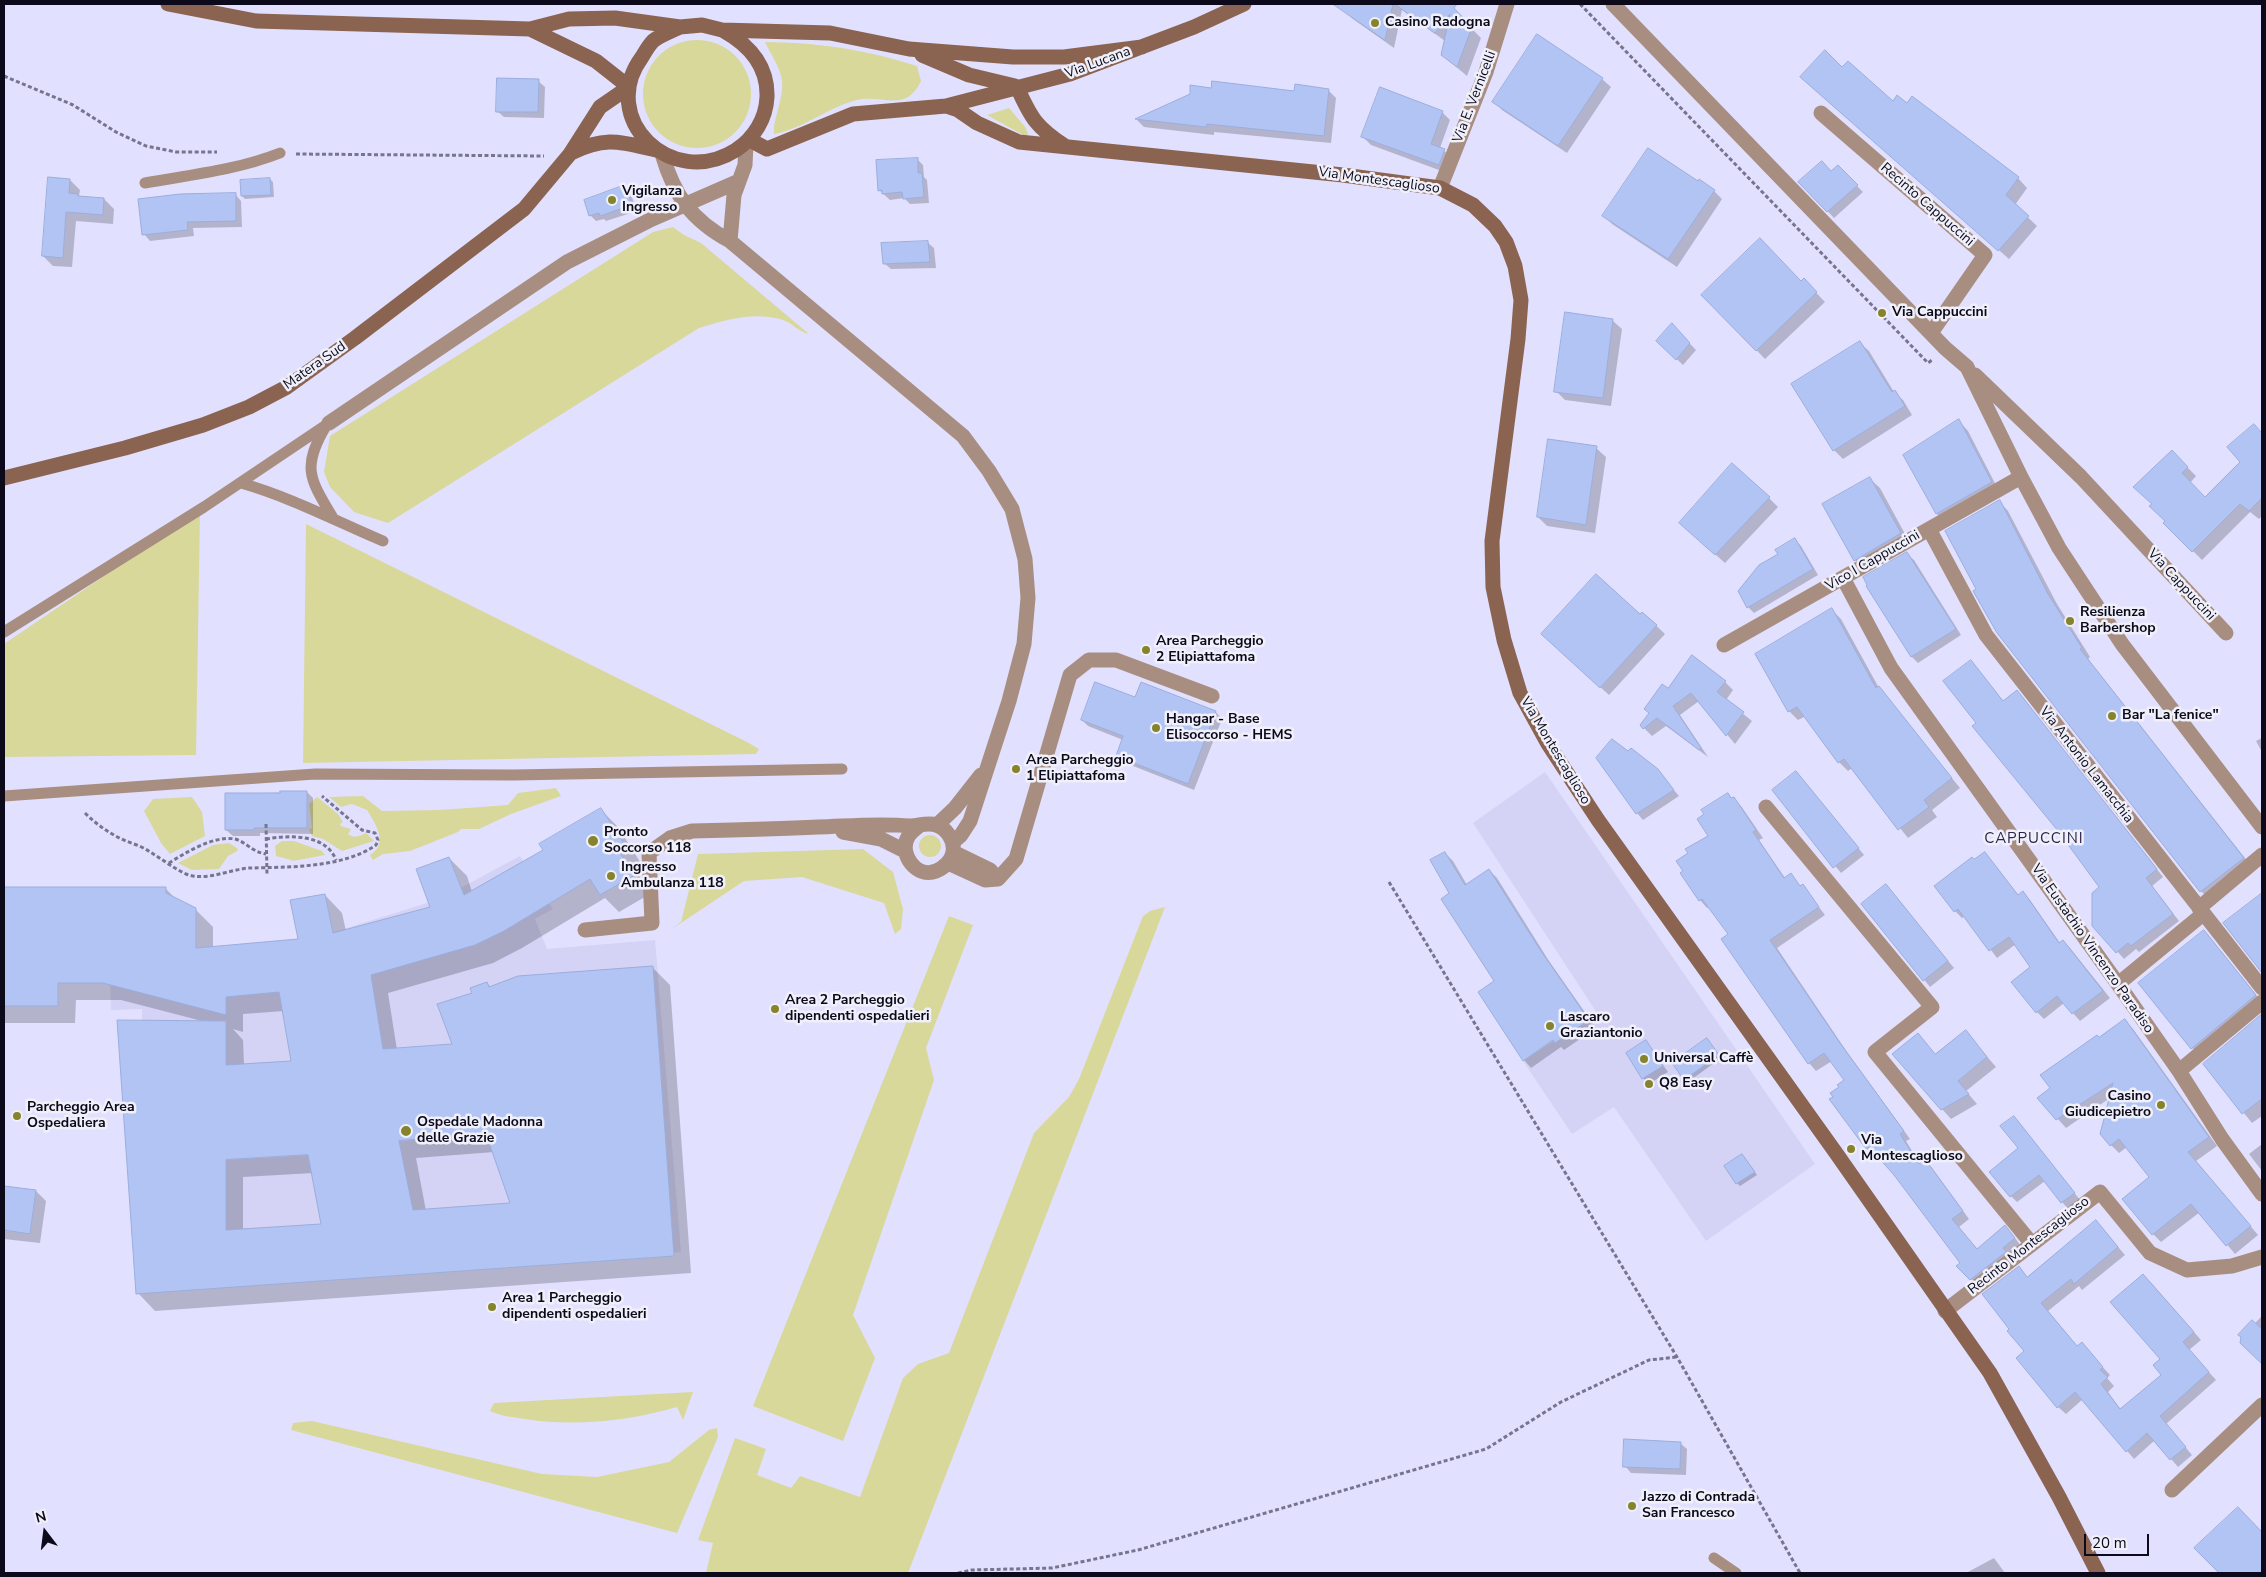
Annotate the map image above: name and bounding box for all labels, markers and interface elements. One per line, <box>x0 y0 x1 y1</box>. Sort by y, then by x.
place label: Casino Radogna <box>1385 15 1490 31</box>
marker: Casino Radogna <box>1369 17 1381 29</box>
street label: Via Lucana <box>1063 43 1133 83</box>
street label: Via E. Vernicelli <box>1450 49 1500 145</box>
street label: Recinto Cappuccini <box>1877 160 1977 250</box>
street label: Via Montescaglioso <box>1317 164 1441 198</box>
place label: Vigilanza Ingresso <box>622 184 682 216</box>
marker: Vigilanza Ingresso <box>606 194 618 206</box>
place label: Via Cappuccini <box>1892 305 1987 321</box>
marker: Via Cappuccini <box>1876 307 1888 319</box>
street label: Matera Sud <box>281 338 349 394</box>
street label: Vico I Cappuccini <box>1823 527 1923 595</box>
street label: Via Cappuccini <box>2143 546 2219 624</box>
place label: Resilienza Barbershop <box>2080 605 2156 638</box>
marker: Resilienza Barbershop <box>2064 615 2076 627</box>
place label: Area Parcheggio 2 Elipiattafoma <box>1156 634 1264 666</box>
marker: Area Parcheggio 2 Elipiattafoma <box>1140 644 1152 656</box>
street label: Via Montescaglioso <box>1516 694 1594 808</box>
street label: Via Antonio Lamacchia <box>2035 703 2137 827</box>
place label: Bar "La fenice" <box>2122 708 2219 724</box>
marker: Bar "La fenice" <box>2106 710 2118 722</box>
place label: Hangar - Base Elisoccorso - HEMS <box>1166 712 1292 744</box>
marker: Hangar - Base Elisoccorso - HEMS <box>1150 722 1162 734</box>
place label: Area Parcheggio 1 Elipiattafoma <box>1026 753 1134 786</box>
marker: Area Parcheggio 1 Elipiattafoma <box>1010 763 1022 775</box>
place label: Pronto Soccorso 118 <box>604 825 691 858</box>
district label: CAPPUCCINI <box>1983 830 2085 848</box>
marker: Pronto Soccorso 118 <box>586 834 600 848</box>
place label: Ingresso Ambulanza 118 <box>621 860 724 892</box>
street label: Via Eustachio Vincenzo Paradiso <box>2027 861 2157 1037</box>
marker: Ingresso Ambulanza 118 <box>605 870 617 882</box>
place label: Area 2 Parcheggio dipendenti ospedalieri <box>785 993 930 1026</box>
marker: Area 2 Parcheggio dipendenti ospedalieri <box>769 1003 781 1015</box>
place label: Lascaro Graziantonio <box>1560 1010 1643 1042</box>
marker: Lascaro Graziantonio <box>1544 1020 1556 1032</box>
place label: Universal Caffè <box>1654 1051 1753 1067</box>
marker: Universal Caffè <box>1638 1053 1650 1065</box>
place label: Q8 Easy <box>1659 1076 1712 1092</box>
marker: Q8 Easy <box>1643 1078 1655 1090</box>
place label: Casino Giudicepietro <box>2065 1089 2151 1122</box>
marker: Casino Giudicepietro <box>2155 1099 2167 1111</box>
place label: Parcheggio Area Ospedaliera <box>27 1100 135 1132</box>
marker: Parcheggio Area Ospedaliera <box>11 1110 23 1122</box>
place label: Ospedale Madonna delle Grazie <box>417 1115 543 1148</box>
marker: Ospedale Madonna delle Grazie <box>399 1124 413 1138</box>
place label: Via Montescaglioso <box>1861 1133 1963 1166</box>
marker: Via Montescaglioso <box>1845 1143 1857 1155</box>
street label: Recinto Montescaglioso <box>1965 1194 2093 1298</box>
place label: Area 1 Parcheggio dipendenti ospedalieri <box>502 1291 647 1324</box>
marker: Area 1 Parcheggio dipendenti ospedalieri <box>486 1301 498 1313</box>
place label: Jazzo di Contrada San Francesco <box>1642 1490 1755 1522</box>
marker: Jazzo di Contrada San Francesco <box>1626 1500 1638 1512</box>
text: N <box>33 1506 49 1528</box>
north arrow <box>20 1507 70 1557</box>
scale bar <box>2086 1524 2151 1556</box>
text: 20 m <box>2092 1533 2127 1553</box>

